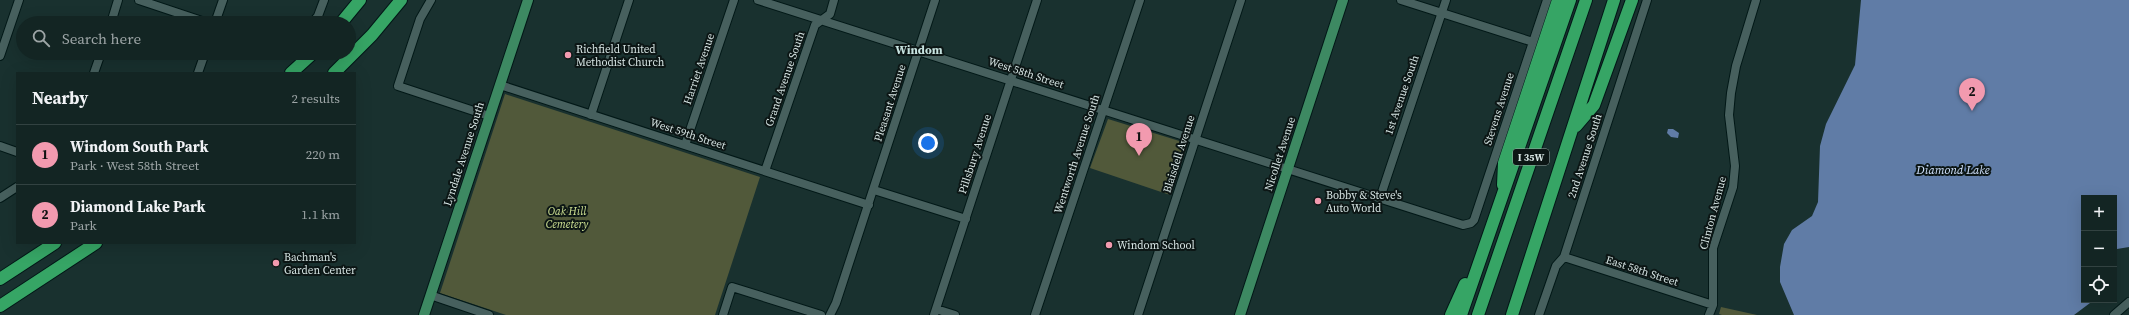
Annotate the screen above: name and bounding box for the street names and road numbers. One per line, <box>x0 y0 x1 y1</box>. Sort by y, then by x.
street label: Grand Avenue South <box>762 29 808 129</box>
street label: Harriet Avenue <box>680 31 718 107</box>
street label: 1st Avenue South <box>1381 53 1423 137</box>
street label: West 58th Street <box>986 54 1066 92</box>
street label: Pleasant Avenue <box>870 62 910 143</box>
street label: Stevens Avenue <box>1480 70 1518 147</box>
street label: Wentworth Avenue South <box>1051 92 1103 215</box>
street label: Lyndale Avenue South <box>440 100 488 208</box>
street label: Pillsbury Avenue <box>955 112 995 196</box>
street label: 2nd Avenue South <box>1564 112 1606 200</box>
street label: Blaisdell Avenue <box>1159 113 1199 195</box>
street label: West 59th Street <box>648 115 728 153</box>
street label: Nicollet Avenue <box>1261 115 1299 193</box>
road number: I 35W <box>1513 149 1549 165</box>
street label: Clinton Avenue <box>1696 174 1730 251</box>
street label: East 58th Street <box>1604 252 1681 290</box>

